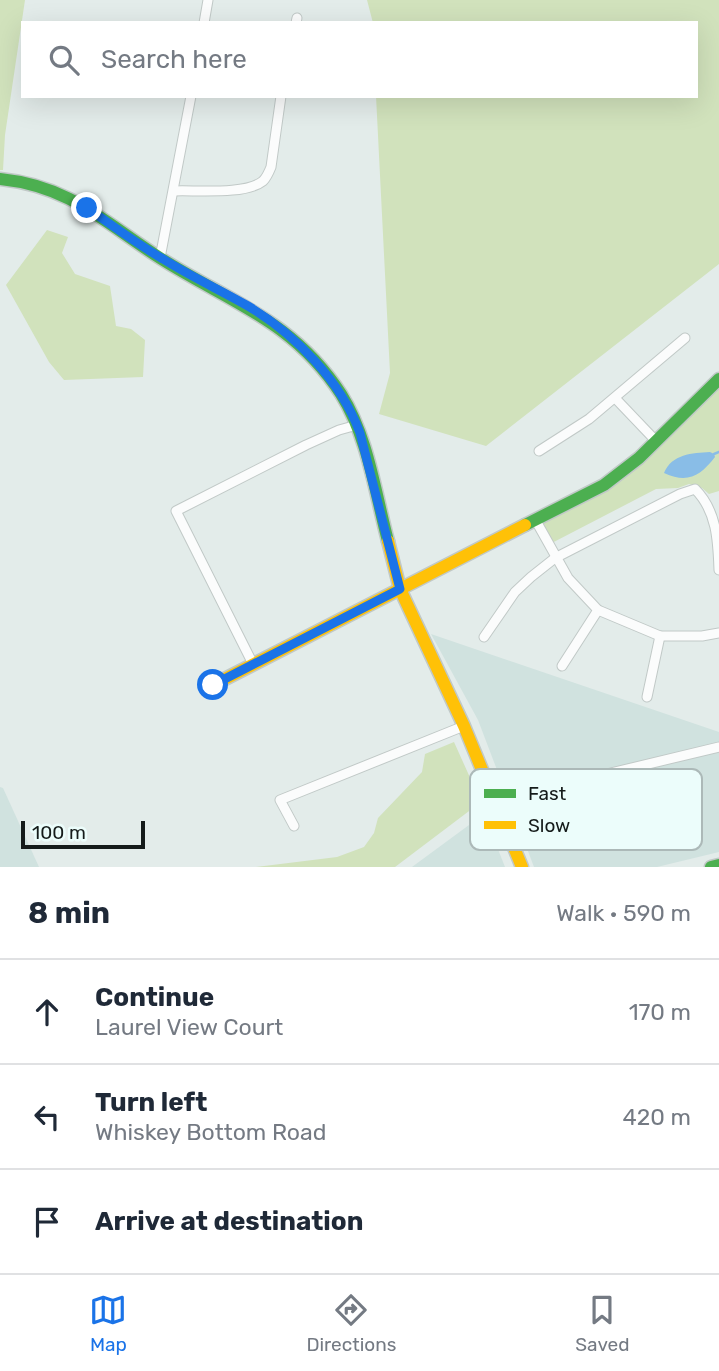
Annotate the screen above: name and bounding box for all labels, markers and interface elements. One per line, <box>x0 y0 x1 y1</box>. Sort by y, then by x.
search box <box>21 21 698 98</box>
icon: search <box>45 41 83 79</box>
text: Search here <box>101 44 247 75</box>
route end <box>71 192 102 223</box>
route start <box>197 669 228 700</box>
legend <box>470 769 702 850</box>
text: Fast <box>528 782 567 805</box>
text: Slow <box>528 814 570 837</box>
scale bar <box>21 818 145 850</box>
text: 100 m <box>32 821 86 844</box>
text: 8 min <box>28 895 110 931</box>
text: Walk · 590 m <box>556 899 691 927</box>
text: Continue <box>95 982 214 1013</box>
icon: ahead <box>28 993 66 1031</box>
text: 170 m <box>629 998 691 1026</box>
text: Laurel View Court <box>95 1013 283 1041</box>
text: Turn left <box>95 1087 207 1118</box>
icon: left <box>28 1098 66 1136</box>
text: 420 m <box>623 1103 691 1131</box>
text: Whiskey Bottom Road <box>95 1118 326 1146</box>
icon: arrive <box>28 1203 66 1241</box>
text: Arrive at destination <box>95 1206 363 1237</box>
tab: Map <box>89 1291 127 1356</box>
tab: Directions <box>306 1291 396 1356</box>
tab: Saved <box>575 1291 630 1356</box>

